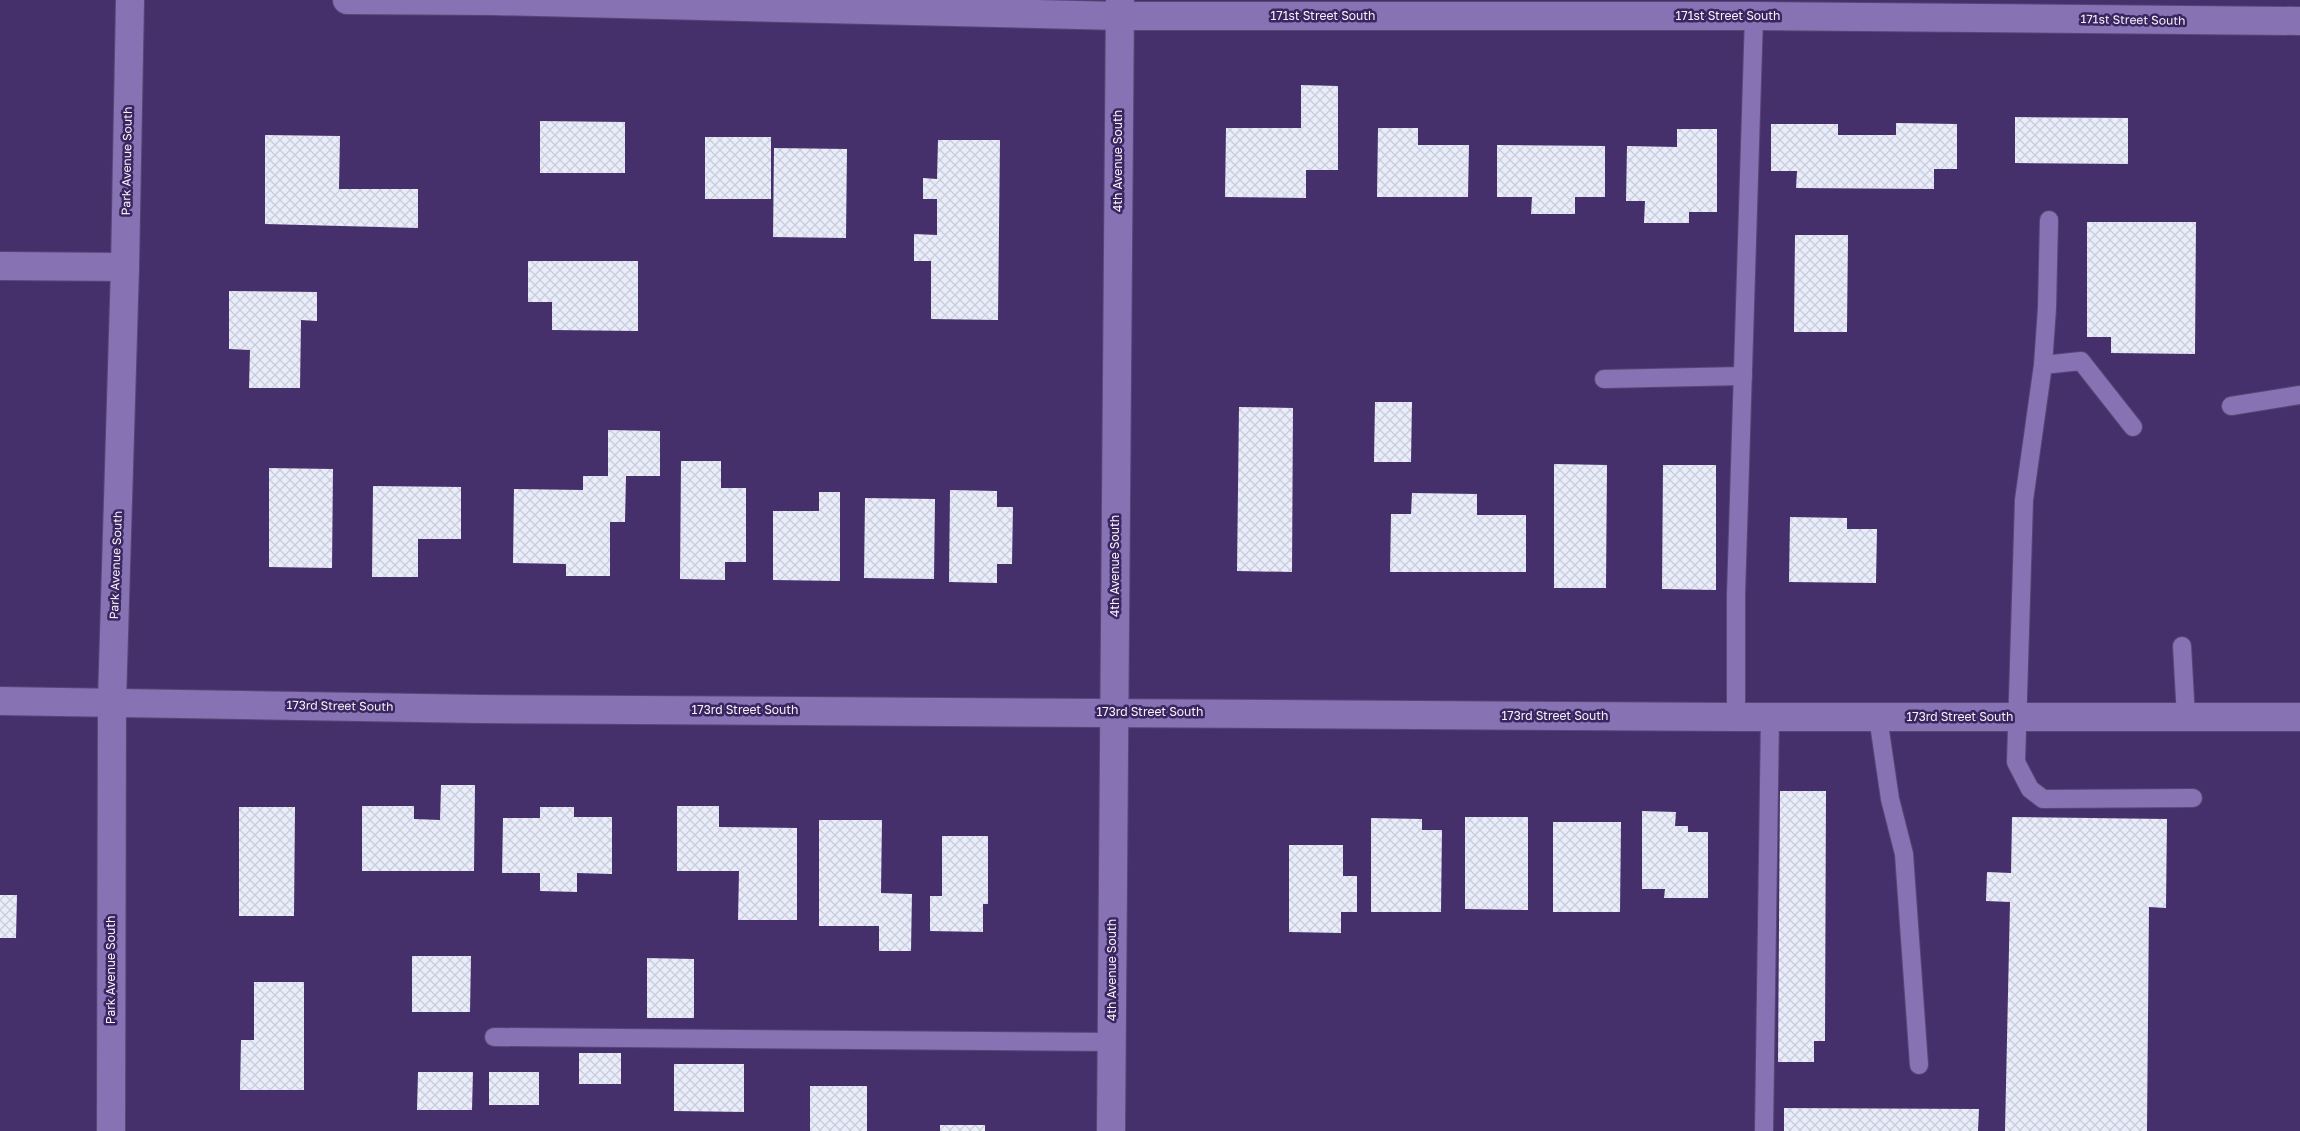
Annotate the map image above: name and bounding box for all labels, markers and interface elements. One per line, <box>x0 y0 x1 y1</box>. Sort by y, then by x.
street label: 171st Street South <box>1270 8 1376 23</box>
street label: 171st Street South <box>1675 8 1781 23</box>
street label: 171st Street South <box>2080 11 2186 28</box>
street label: Park Avenue South <box>118 107 135 215</box>
street label: 4th Avenue South <box>1110 110 1125 212</box>
street label: Park Avenue South <box>106 510 125 620</box>
street label: 4th Avenue South <box>1107 515 1122 617</box>
street label: 173rd Street South <box>286 697 394 714</box>
street label: 173rd Street South <box>692 702 798 717</box>
street label: 173rd Street South <box>1097 704 1203 719</box>
street label: 173rd Street South <box>1502 708 1608 723</box>
street label: 173rd Street South <box>1907 709 2013 724</box>
street label: Park Avenue South <box>103 916 118 1024</box>
street label: 4th Avenue South <box>1104 919 1119 1021</box>

